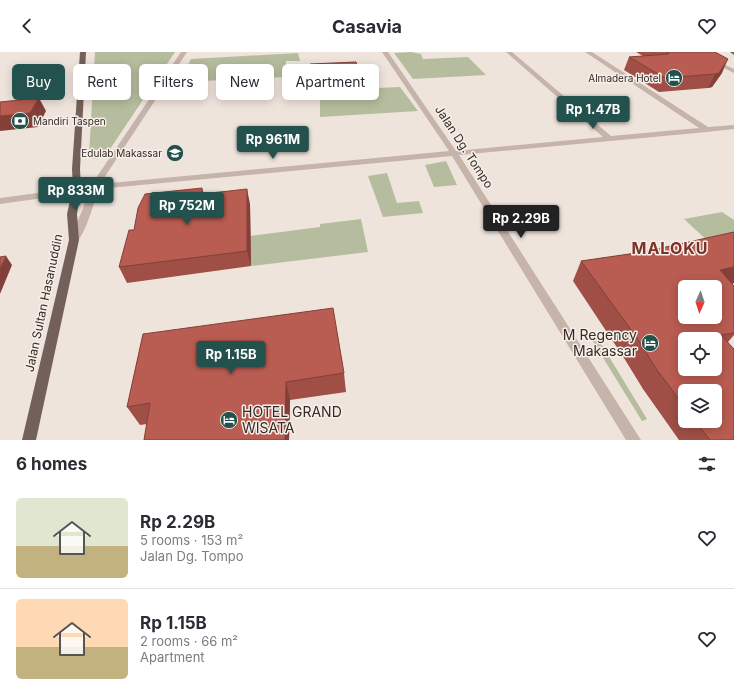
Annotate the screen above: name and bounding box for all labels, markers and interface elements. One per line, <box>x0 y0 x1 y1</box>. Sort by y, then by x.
icon: back <box>16 15 38 37</box>
icon: heart <box>696 15 718 37</box>
text: Casavia <box>332 16 402 37</box>
chip: Buy <box>12 64 65 100</box>
chip: Rent <box>73 64 131 100</box>
chip: Filters <box>139 64 208 100</box>
chip: New <box>216 64 274 100</box>
chip: Apartment <box>282 64 379 100</box>
hotel icon: Almadera Hotel <box>664 68 684 88</box>
place label: Almadera Hotel <box>588 72 661 84</box>
pin: Rp 1.47B <box>552 96 634 130</box>
text: Rp 1.47B <box>566 101 620 117</box>
street label: Jalan Dg. Tompo <box>432 103 497 191</box>
bank icon: Mandiri Taspen <box>10 111 30 131</box>
place label: Mandiri Taspen <box>33 115 106 127</box>
pin: Rp 961M <box>236 126 310 160</box>
text: Rp 961M <box>246 131 300 147</box>
school or university icon: Edulab Makassar <box>165 143 185 163</box>
place label: Edulab Makassar <box>81 147 162 159</box>
pin: Rp 833M <box>39 177 113 211</box>
text: Rp 833M <box>47 182 105 198</box>
pin: Rp 752M <box>150 192 224 226</box>
text: Rp 752M <box>159 197 215 213</box>
pin: Rp 2.29B <box>480 205 562 239</box>
text: Rp 2.29B <box>492 210 550 226</box>
street label: Jalan Sultan Hasanuddin <box>22 233 65 373</box>
district label: MALOKU <box>632 238 709 258</box>
north arrow <box>678 280 722 324</box>
map controls <box>678 280 722 428</box>
place label: M Regency Makassar <box>563 326 637 359</box>
button: locate <box>678 332 722 376</box>
hotel icon: M Regency Makassar <box>640 333 660 353</box>
pin: Rp 1.15B <box>190 341 272 375</box>
text: Rp 1.15B <box>205 346 257 362</box>
button: layers <box>678 384 722 428</box>
place label: HOTEL GRAND WISATA <box>242 403 342 436</box>
hotel icon: HOTEL GRAND WISATA <box>219 410 239 430</box>
icon: filters <box>696 453 718 475</box>
text: 6 homes <box>16 454 87 474</box>
text: Rp 2.29B <box>140 512 215 532</box>
icon: home <box>48 514 96 562</box>
icon: heart <box>696 527 718 549</box>
text: 5 rooms · 153 m² <box>140 532 243 548</box>
text: Jalan Dg. Tompo <box>140 548 244 564</box>
text: Rp 1.15B <box>140 613 207 633</box>
icon: home <box>48 615 96 663</box>
icon: heart <box>696 628 718 650</box>
text: 2 rooms · 66 m² <box>140 633 238 649</box>
text: Apartment <box>140 649 205 665</box>

